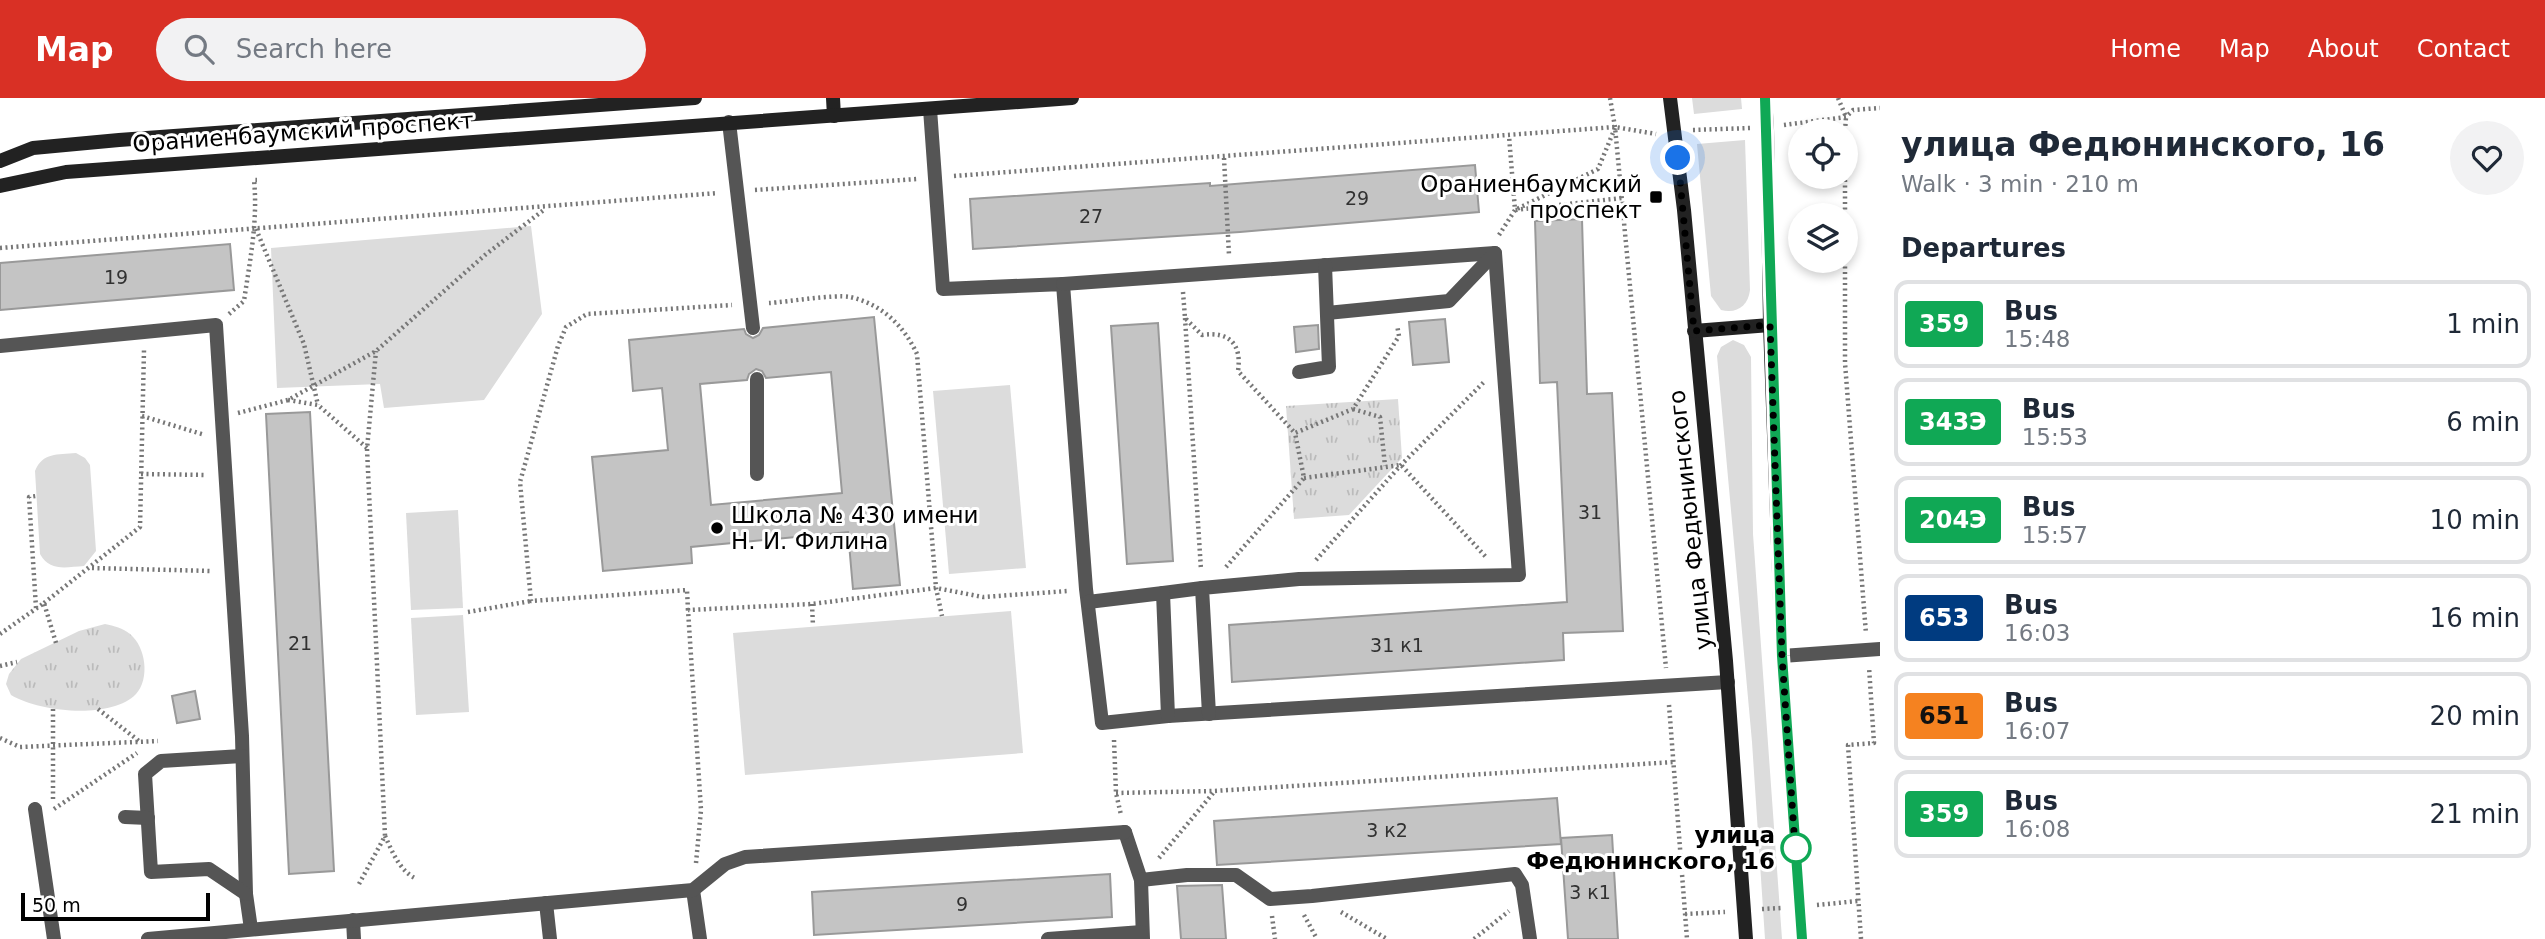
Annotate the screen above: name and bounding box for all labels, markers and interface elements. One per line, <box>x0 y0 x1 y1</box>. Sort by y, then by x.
search box <box>156 18 646 81</box>
text: Map <box>35 30 114 69</box>
icon: search <box>180 30 218 68</box>
text: Search here <box>236 34 392 64</box>
text: Home <box>2110 35 2181 63</box>
text: Map <box>2219 35 2270 63</box>
text: About <box>2308 35 2379 63</box>
text: Contact <box>2417 35 2510 63</box>
street label: Ораниенбаумский проспект <box>132 107 474 157</box>
map controls <box>1788 119 1858 273</box>
button: locate <box>1788 119 1858 189</box>
button: heart <box>2450 121 2524 195</box>
text: улица Федюнинского, 16 <box>1901 125 2385 164</box>
your location <box>1660 140 1695 175</box>
place label: Ораниенбаумский проспект <box>1420 171 1642 223</box>
text: Walk · 3 min · 210 m <box>1901 171 2139 197</box>
house number: 29 <box>1345 187 1369 209</box>
marker: Ораниенбаумский проспект <box>1648 189 1664 205</box>
button: layers <box>1788 203 1858 273</box>
house number: 27 <box>1079 205 1103 227</box>
text: Departures <box>1901 233 2066 263</box>
house number: 19 <box>104 266 128 288</box>
text: Bus <box>2004 296 2058 326</box>
text: 1 min <box>2446 309 2520 339</box>
text: 359 <box>1919 310 1969 338</box>
text: 15:48 <box>2004 326 2070 352</box>
street label: улица Федюнинского <box>1663 389 1717 651</box>
text: Bus <box>2022 394 2076 424</box>
text: 6 min <box>2446 407 2520 437</box>
text: 343Э <box>1919 408 1987 436</box>
text: 15:53 <box>2022 424 2088 450</box>
text: Bus <box>2022 492 2076 522</box>
house number: 31 <box>1578 501 1602 523</box>
place label: Школа № 430 имени Н. И. Филина <box>731 502 979 554</box>
text: 10 min <box>2430 505 2520 535</box>
text: 204Э <box>1919 506 1987 534</box>
marker: Школа № 430 имени Н. И. Филина <box>709 520 725 536</box>
text: 15:57 <box>2022 522 2088 548</box>
text: Bus <box>2004 590 2058 620</box>
text: 16 min <box>2430 603 2520 633</box>
text: 653 <box>1919 604 1969 632</box>
text: 16:03 <box>2004 620 2070 646</box>
house number: 21 <box>288 632 312 654</box>
house number: 31 к1 <box>1370 634 1424 656</box>
text: Bus <box>2004 688 2058 718</box>
text: 20 min <box>2430 701 2520 731</box>
text: 651 <box>1919 702 1969 730</box>
text: 16:07 <box>2004 718 2070 744</box>
text: Bus <box>2004 786 2058 816</box>
text: 21 min <box>2430 799 2520 829</box>
text: 359 <box>1919 800 1969 828</box>
text: 16:08 <box>2004 816 2070 842</box>
house number: 3 к2 <box>1366 819 1408 841</box>
place label: улица Федюнинского, 16 <box>1526 822 1775 874</box>
marker: улица Федюнинского, 16 <box>1781 833 1811 863</box>
house number: 3 к1 <box>1569 881 1611 903</box>
scale bar <box>21 890 210 922</box>
house number: 9 <box>956 893 968 915</box>
text: 50 m <box>32 894 81 916</box>

